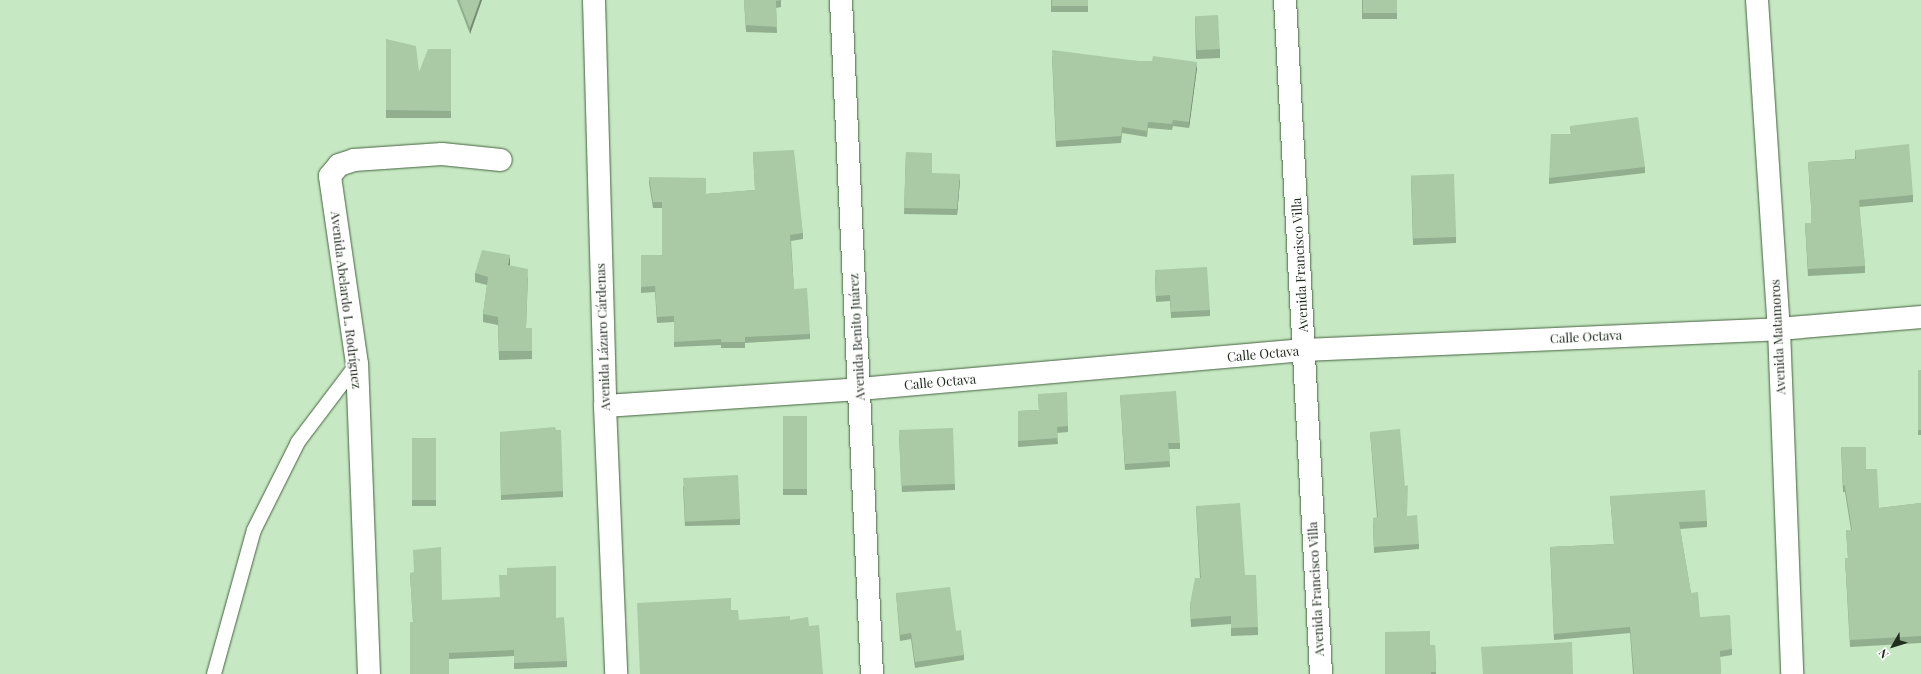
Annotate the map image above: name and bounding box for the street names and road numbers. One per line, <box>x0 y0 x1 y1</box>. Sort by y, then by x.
street label: Avenida Francisco Villa <box>1289 197 1311 333</box>
street label: Avenida Abelardo L. Rodríguez <box>327 210 365 390</box>
street label: Avenida Lázaro Cárdenas <box>593 263 613 411</box>
street label: Avenida Benito Juárez <box>846 273 868 401</box>
street label: Avenida Matamoros <box>1767 279 1789 395</box>
street label: Calle Octava <box>1550 327 1622 347</box>
street label: Calle Octava <box>1226 343 1300 365</box>
street label: Calle Octava <box>903 371 977 393</box>
street label: Avenida Francisco Villa <box>1305 521 1327 657</box>

